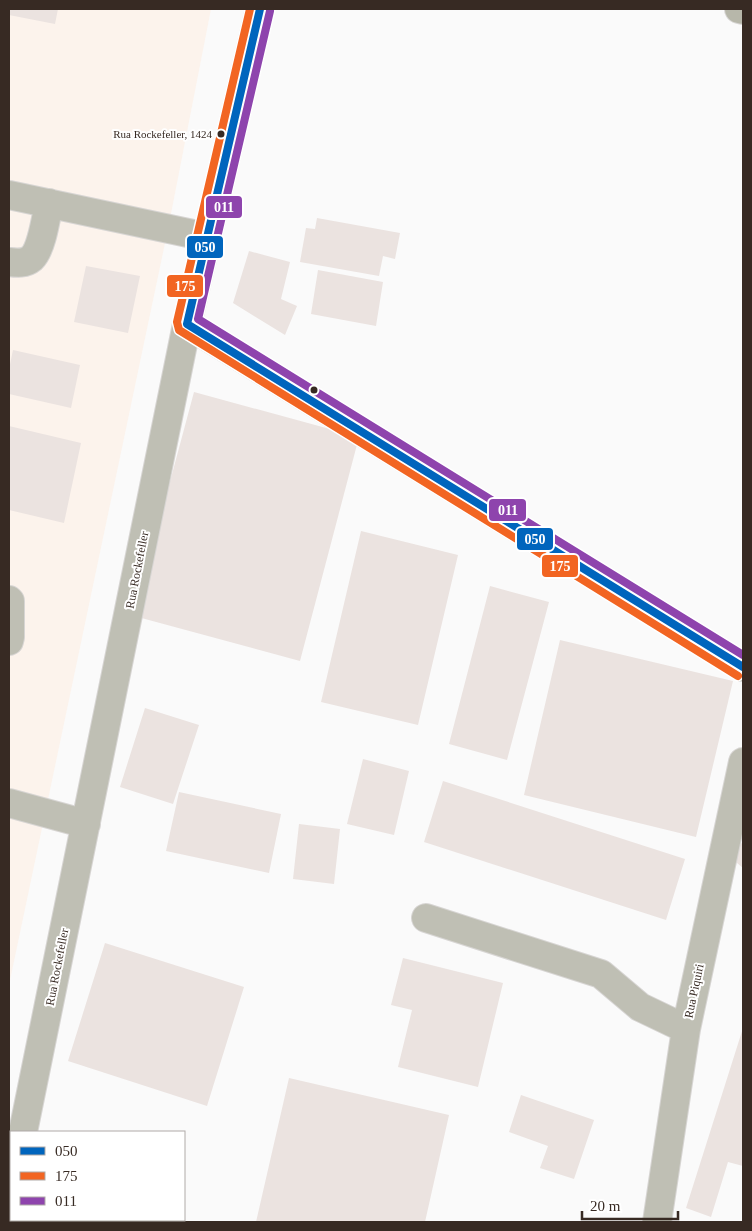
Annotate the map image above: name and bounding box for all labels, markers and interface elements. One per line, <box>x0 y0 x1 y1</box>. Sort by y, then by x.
place label: Rua Rockefeller, 1424 <box>113 128 212 140</box>
marker: Rua Rockefeller, 1424 <box>216 129 226 139</box>
line badge: 011 <box>205 195 243 219</box>
text: 011 <box>214 200 234 215</box>
line badge: 050 <box>186 235 224 259</box>
text: 050 <box>195 240 216 255</box>
line badge: 175 <box>166 274 204 298</box>
text: 175 <box>175 279 196 294</box>
unlabelled marker <box>309 385 319 395</box>
line badge: 011 <box>488 498 527 522</box>
text: 011 <box>498 503 518 518</box>
line badge: 050 <box>516 527 554 551</box>
street label: Rua Rockefeller <box>123 530 151 610</box>
text: 050 <box>525 532 546 547</box>
line badge: 175 <box>541 554 579 578</box>
text: 175 <box>550 559 571 574</box>
street label: Rua Rockefeller <box>43 927 71 1007</box>
street label: Rua Piquiri <box>681 962 707 1019</box>
legend <box>10 1131 185 1221</box>
text: 050 <box>55 1143 78 1159</box>
text: 175 <box>55 1168 78 1184</box>
scale bar <box>582 1188 678 1220</box>
text: 011 <box>55 1193 77 1209</box>
text: 20 m <box>590 1198 621 1214</box>

